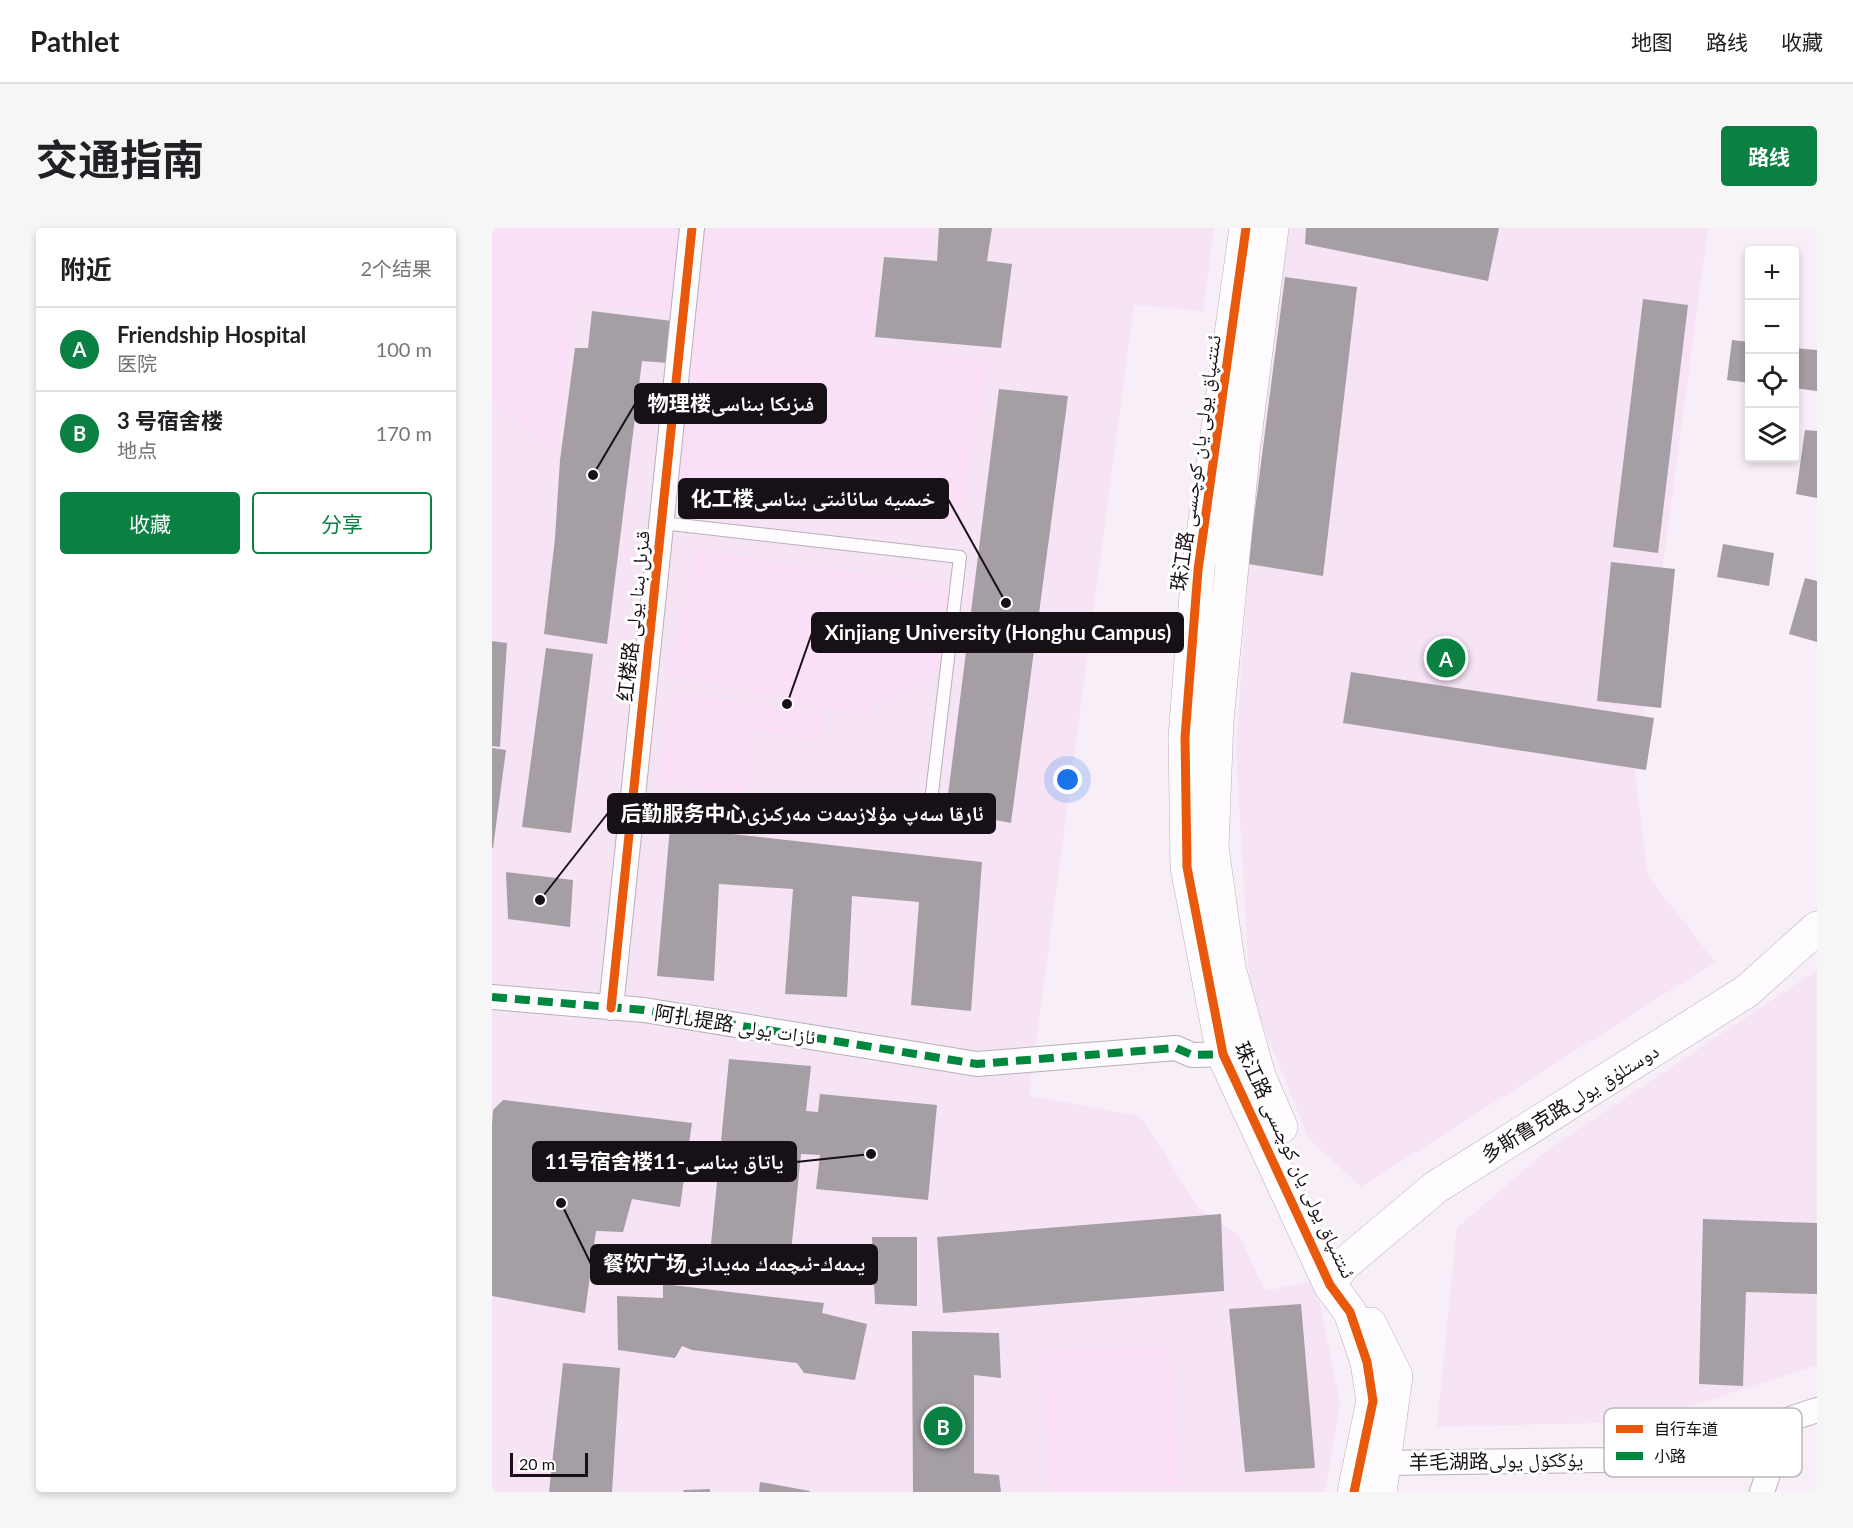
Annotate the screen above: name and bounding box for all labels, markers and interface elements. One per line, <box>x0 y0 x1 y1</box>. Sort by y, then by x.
text: Pathlet <box>30 24 119 58</box>
text: 地图 <box>1631 29 1673 54</box>
text: 路线 <box>1706 29 1748 54</box>
text: 收藏 <box>1781 29 1823 54</box>
button: 路线 <box>1721 126 1817 186</box>
text: 交通指南 <box>36 134 204 184</box>
map controls <box>1745 246 1799 462</box>
button: + <box>1745 246 1799 300</box>
text: 附近 <box>60 253 112 285</box>
text: 2个结果 <box>360 256 432 280</box>
button: − <box>1745 300 1799 354</box>
text: Friendship Hospital <box>117 321 306 348</box>
street label: 珠江路 ئىتتىپاق يولى يان كوچىسى <box>1165 333 1226 593</box>
text: A <box>73 337 86 361</box>
text: 100 m <box>376 337 432 361</box>
text: 医院 <box>117 351 157 375</box>
button: locate <box>1745 354 1799 408</box>
callout: 物理楼فىزىكا بىناسى <box>635 384 826 423</box>
text: 物理楼فىزىكا بىناسى <box>648 390 814 417</box>
text: 3 号宿舍楼 <box>117 407 223 434</box>
button: layers <box>1745 408 1799 462</box>
text: B <box>73 421 86 445</box>
text: 170 m <box>376 421 432 445</box>
text: 地点 <box>117 438 157 462</box>
callout: 化工楼خىمىيە سانائىتى بىناسى <box>679 479 948 518</box>
text: 化工楼خىمىيە سانائىتى بىناسى <box>691 485 935 512</box>
button: 收藏 <box>60 492 240 554</box>
button: 分享 <box>252 492 432 554</box>
street label: 红楼路 قىزىل بىنا يولى <box>612 529 655 703</box>
callout: Xinjiang University (Honghu Campus) <box>812 613 1183 652</box>
text: Xinjiang University (Honghu Campus) <box>825 619 1171 644</box>
pin: A <box>1426 636 1466 680</box>
your location <box>1053 765 1082 794</box>
callout: 后勤服务中心ئارقا سەپ مۇلازىمەت مەركىزى <box>608 794 995 833</box>
text: 后勤服务中心ئارقا سەپ مۇلازىمەت مەركىزى <box>621 800 983 826</box>
street label: 阿扎提路 ئازات يولى <box>653 999 817 1050</box>
street label: 珠江路 ئىتتىپاق يولى يان كوچىسى <box>1229 1037 1361 1282</box>
street label: 多斯鲁克路دوستلۇق يولى <box>1476 1038 1663 1167</box>
callout: 11号宿舍楼11-ياتاق بىناسى <box>533 1142 796 1181</box>
text: 11号宿舍楼11-ياتاق بىناسى <box>544 1148 784 1175</box>
callout: 餐饮广场يىمەك-ئىچمەك مەيدانى <box>591 1245 877 1284</box>
text: 餐饮广场يىمەك-ئىچمەك مەيدانى <box>603 1250 865 1277</box>
pin: B <box>924 1404 962 1448</box>
legend <box>1604 1408 1802 1477</box>
text: 自行车道 <box>1654 1419 1718 1438</box>
street label: 羊毛湖路يۇڭكۆل يولى <box>1409 1446 1583 1475</box>
text: 小路 <box>1654 1446 1686 1465</box>
scale bar <box>510 1450 588 1478</box>
text: 20 m <box>519 1454 555 1473</box>

